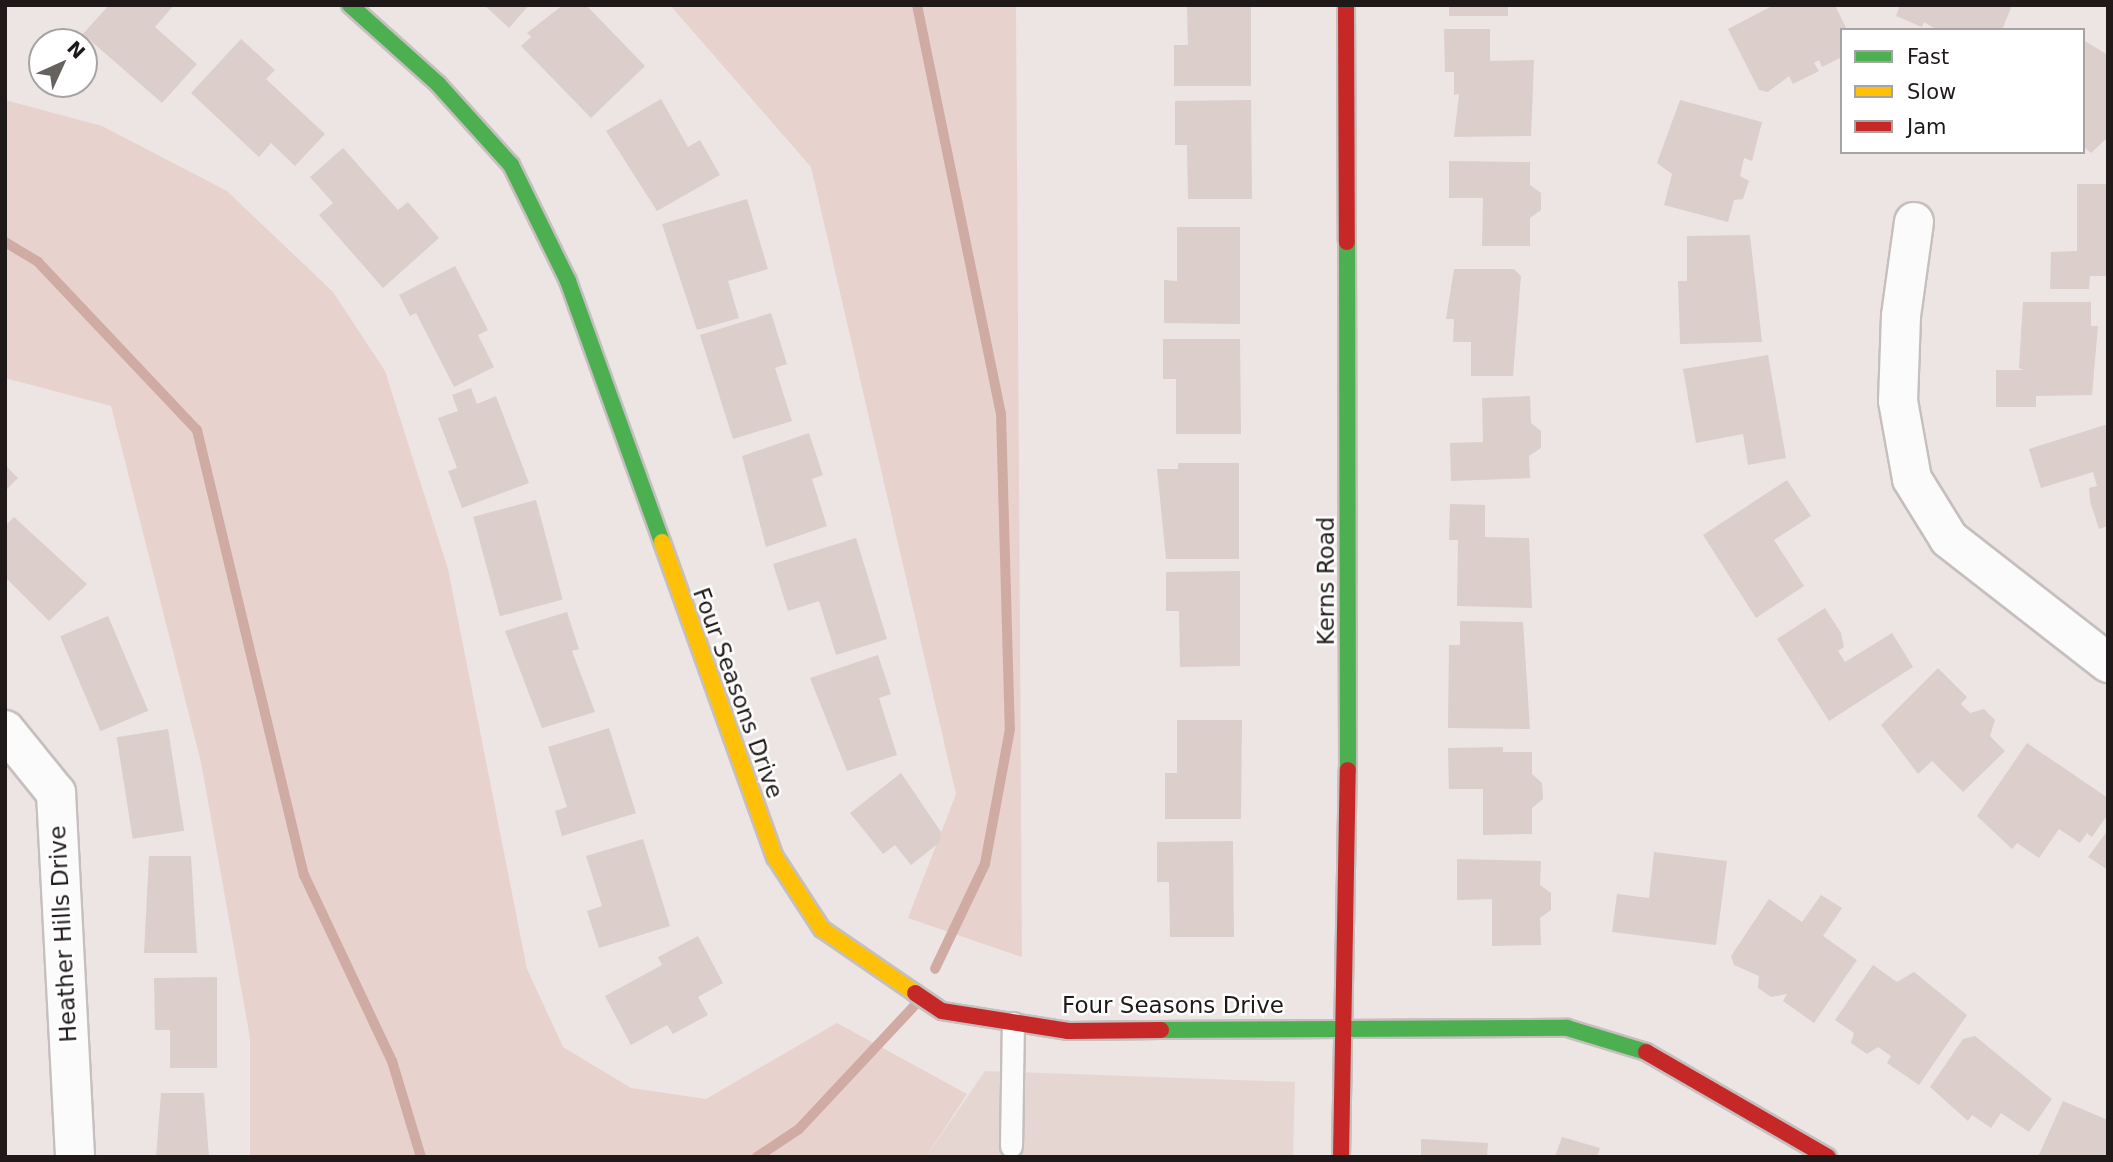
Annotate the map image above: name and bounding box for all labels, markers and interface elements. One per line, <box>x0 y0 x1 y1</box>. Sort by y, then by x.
north arrow <box>28 28 98 98</box>
legend <box>1840 28 2085 154</box>
text: N <box>63 36 90 63</box>
text: Fast <box>1907 45 1949 69</box>
text: Slow <box>1907 80 1956 104</box>
text: Jam <box>1907 115 1947 139</box>
street label: Kerns Road <box>1312 517 1340 645</box>
street label: Four Seasons Drive <box>687 584 789 802</box>
street label: Heather Hills Drive <box>44 825 82 1043</box>
street label: Four Seasons Drive <box>1062 991 1284 1019</box>

